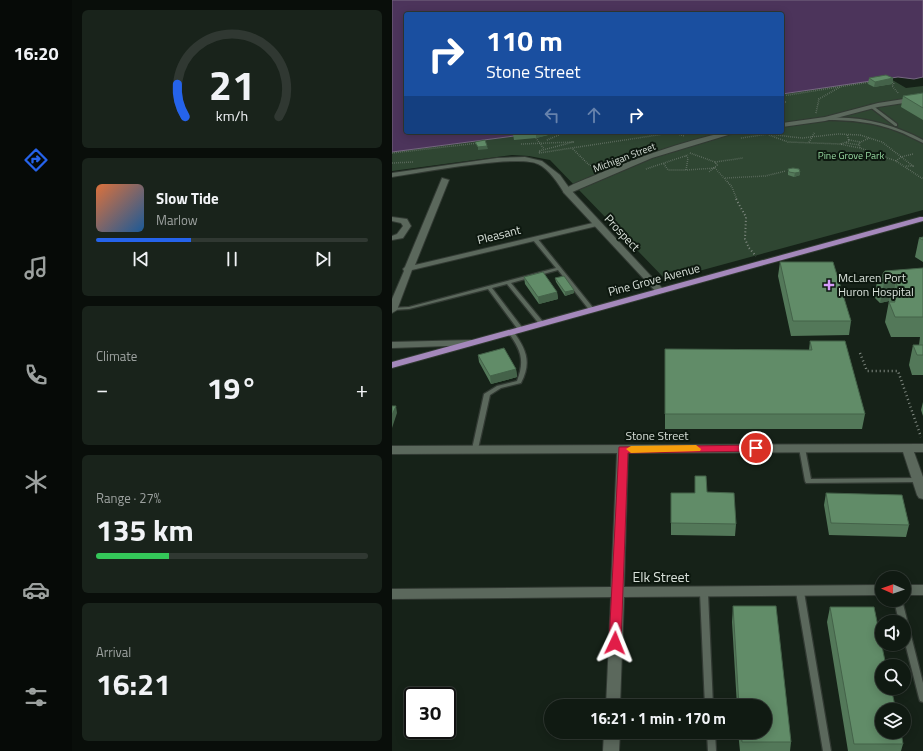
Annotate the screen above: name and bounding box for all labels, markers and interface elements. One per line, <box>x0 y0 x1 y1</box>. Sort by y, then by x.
text: 110 m <box>486 19 563 62</box>
icon: right <box>420 28 472 80</box>
text: 16:20 <box>14 40 58 67</box>
text: 21 <box>209 53 255 116</box>
text: Stone Street <box>486 58 581 85</box>
icon: left <box>541 104 563 126</box>
icon: ahead <box>583 104 605 126</box>
icon: right <box>625 104 647 126</box>
text: km/h <box>216 105 248 127</box>
street label: Michigan Street <box>591 138 658 176</box>
icon: directions <box>22 146 50 174</box>
park label: Pine Grove Park <box>818 148 884 163</box>
text: Slow Tide <box>156 187 219 210</box>
text: Marlow <box>156 210 198 230</box>
street label: Prospect <box>600 210 645 256</box>
street label: Pleasant <box>475 220 523 249</box>
icon: previous <box>130 248 152 270</box>
icon: pause <box>221 248 243 270</box>
icon: next <box>312 248 334 270</box>
icon: music <box>22 254 50 282</box>
street label: Pine Grove Avenue <box>606 258 702 301</box>
place label: McLaren Port Huron Hospital <box>838 268 914 301</box>
marker: McLaren Port Huron Hospital <box>823 279 835 291</box>
text: Climate <box>96 346 137 366</box>
icon: phone <box>22 361 50 389</box>
text: 19° <box>207 365 257 411</box>
text: − <box>96 372 108 406</box>
text: + <box>356 372 368 406</box>
street label: Stone Street <box>625 426 689 445</box>
pin <box>739 431 773 465</box>
icon: arrive <box>745 437 767 459</box>
icon: climate <box>22 468 50 496</box>
text: Range · 27% <box>96 488 161 508</box>
text: 135 km <box>96 507 194 553</box>
street label: Elk Street <box>633 566 690 587</box>
north arrow <box>875 571 911 607</box>
map controls <box>875 571 911 739</box>
icon: car <box>22 576 50 604</box>
button: sound <box>875 615 911 651</box>
position arrow <box>594 622 636 664</box>
text: Arrival <box>96 642 131 662</box>
button: search <box>875 659 911 695</box>
text: 16:21 <box>96 661 171 707</box>
icon: filters <box>22 683 50 711</box>
speed limit sign: 30 <box>404 687 456 739</box>
button: layers <box>875 703 911 739</box>
text: 16:21 · 1 min · 170 m <box>590 707 726 730</box>

